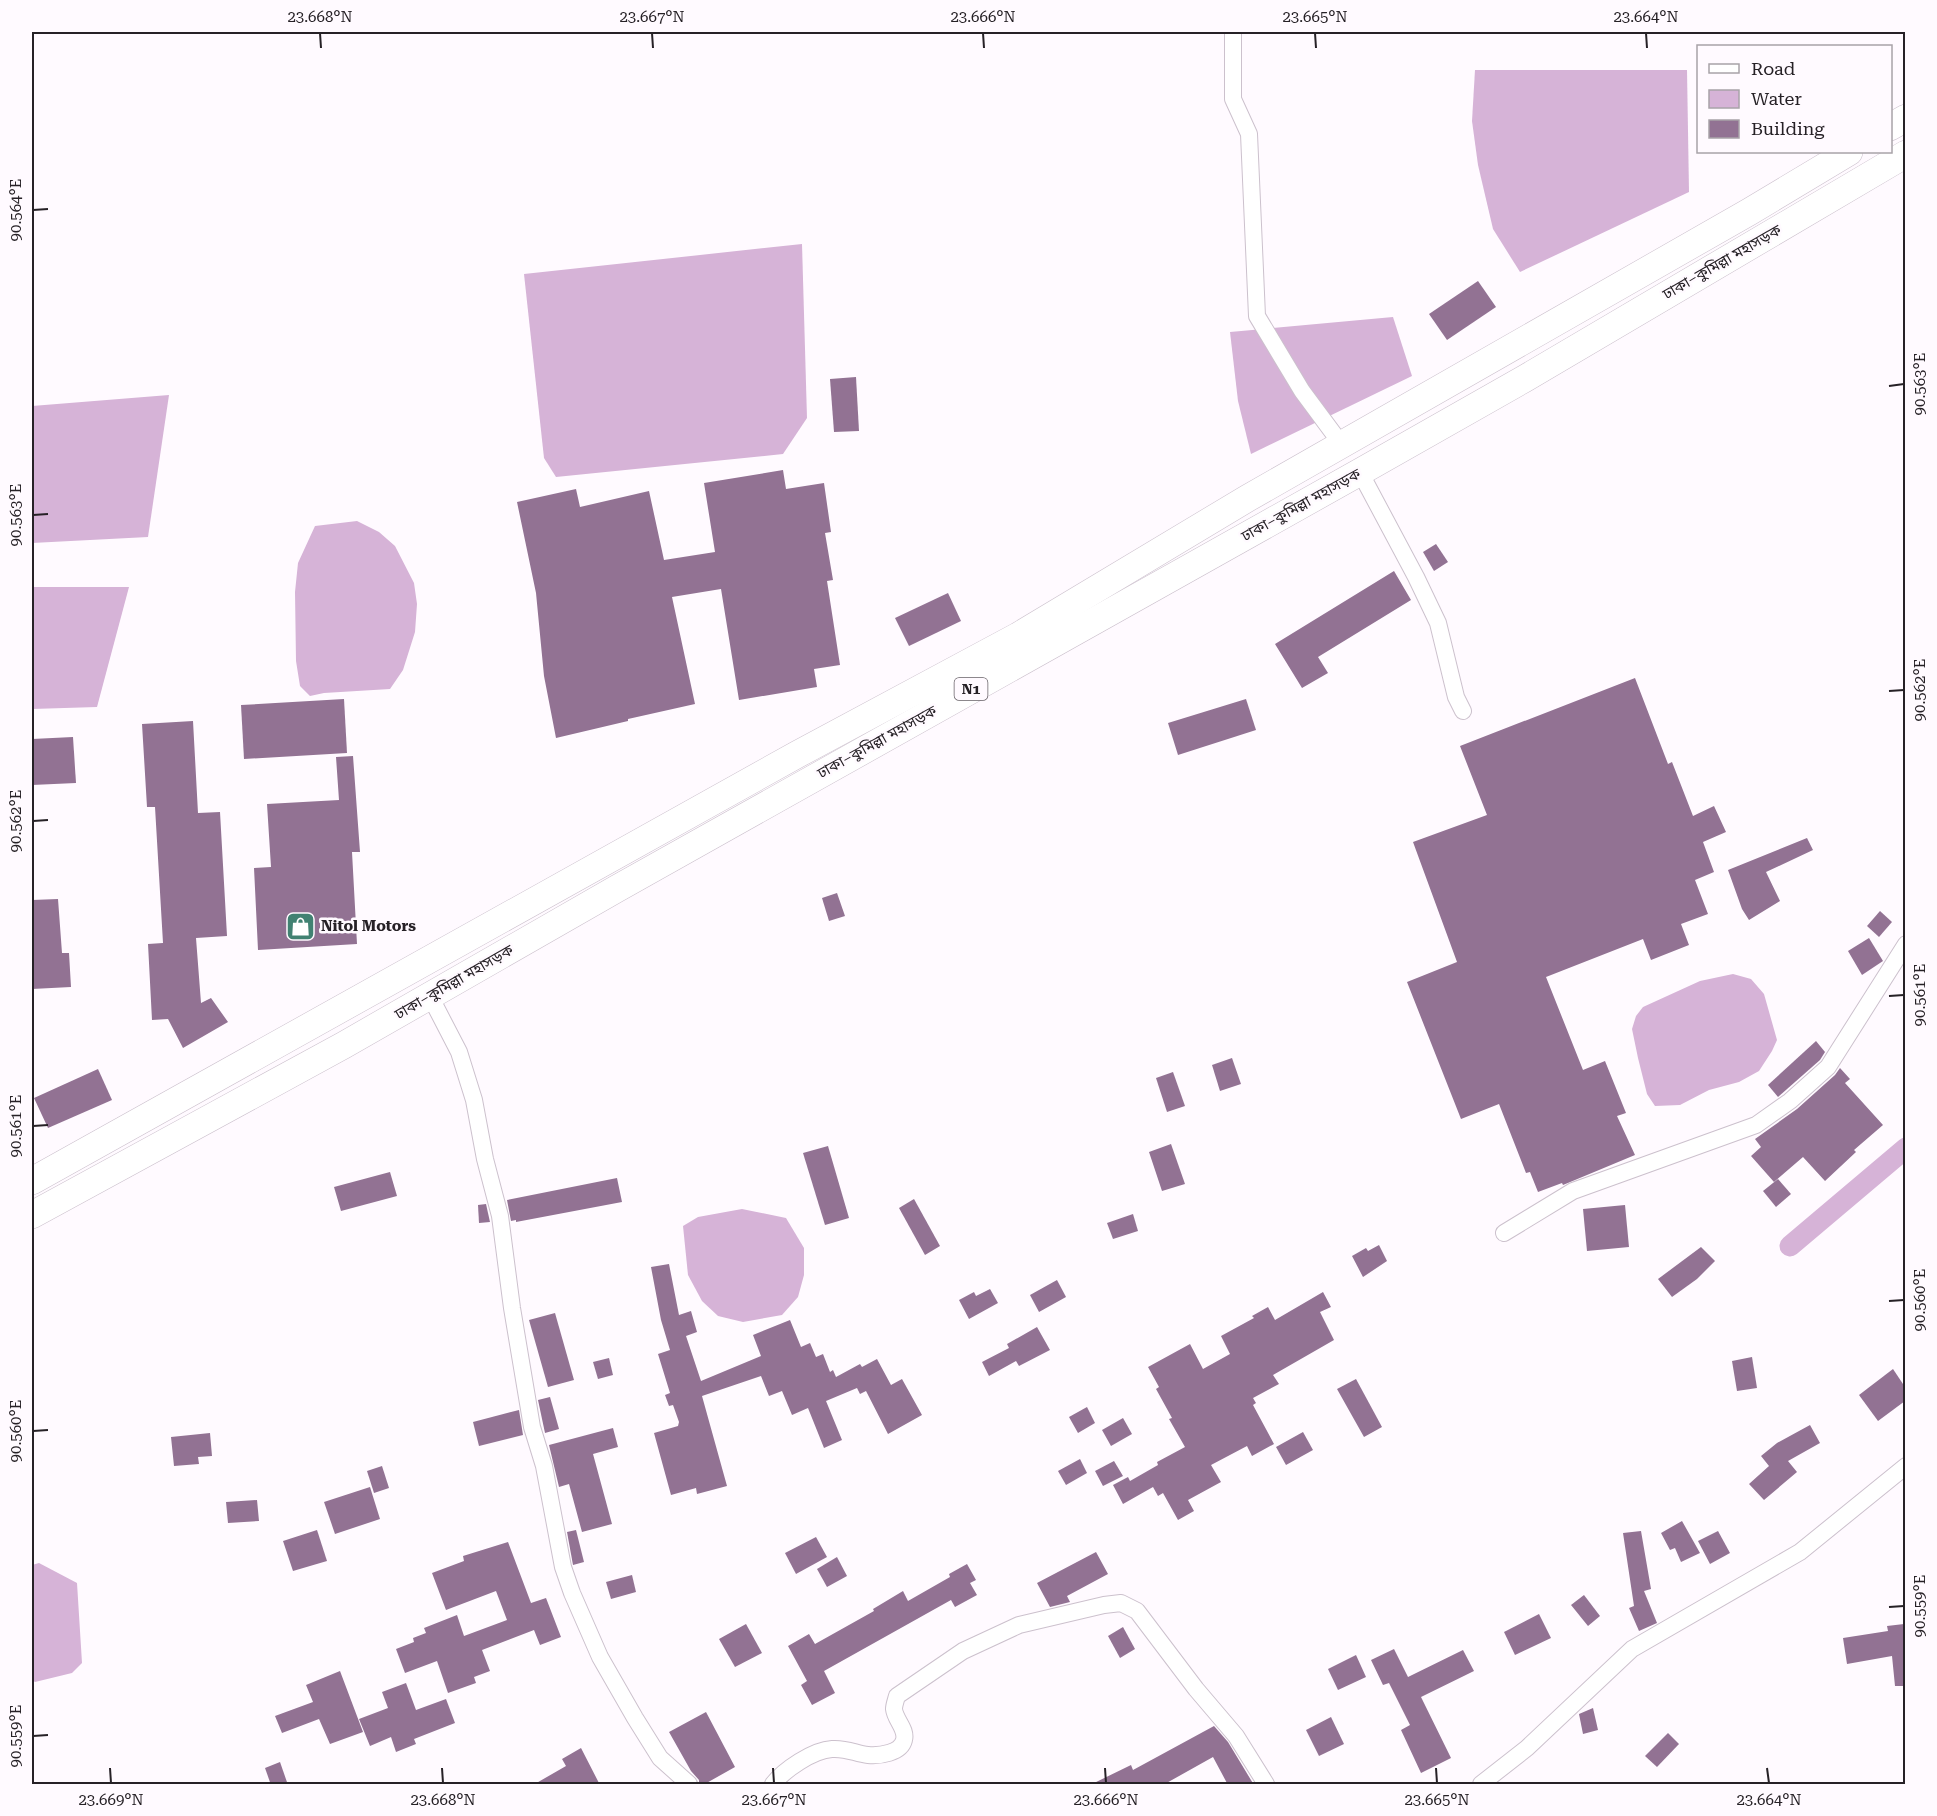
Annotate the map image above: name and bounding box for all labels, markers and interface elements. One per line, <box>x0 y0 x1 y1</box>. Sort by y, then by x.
text: 23.668°N <box>287 8 353 26</box>
text: 23.667°N <box>619 8 685 26</box>
text: 23.666°N <box>950 8 1016 26</box>
text: 23.665°N <box>1282 8 1348 26</box>
text: 23.664°N <box>1613 8 1679 26</box>
legend <box>1697 45 1892 153</box>
text: Road <box>1751 58 1796 79</box>
text: Water <box>1751 88 1802 109</box>
text: Building <box>1751 118 1825 139</box>
text: 90.564°E <box>7 179 25 241</box>
street label: ঢাকা–কুমিল্লা মহাসড়ক <box>1659 220 1785 304</box>
text: 90.563°E <box>1911 353 1929 415</box>
street label: ঢাকা–কুমিল্লা মহাসড়ক <box>1237 464 1365 546</box>
text: 90.563°E <box>7 484 25 546</box>
text: 90.562°E <box>1911 659 1929 721</box>
road number: N1 <box>954 678 988 700</box>
street label: ঢাকা–কুমিল্লা মহাসড়ক <box>813 701 941 783</box>
text: 90.562°E <box>7 790 25 852</box>
shop icon: Nitol Motors <box>284 910 316 942</box>
place label: Nitol Motors <box>321 917 416 935</box>
street label: ঢাকা–কুমিল্লা মহাসড়ক <box>391 940 517 1024</box>
text: 90.561°E <box>1911 964 1929 1026</box>
text: 90.561°E <box>7 1095 25 1157</box>
text: 90.560°E <box>1911 1269 1929 1331</box>
text: 90.560°E <box>7 1400 25 1462</box>
text: 90.559°E <box>1911 1575 1929 1637</box>
text: 90.559°E <box>7 1705 25 1767</box>
text: 23.669°N <box>78 1791 144 1809</box>
text: 23.668°N <box>410 1791 476 1809</box>
text: 23.667°N <box>741 1791 807 1809</box>
text: 23.666°N <box>1073 1791 1139 1809</box>
text: 23.665°N <box>1404 1791 1470 1809</box>
text: 23.664°N <box>1736 1791 1802 1809</box>

